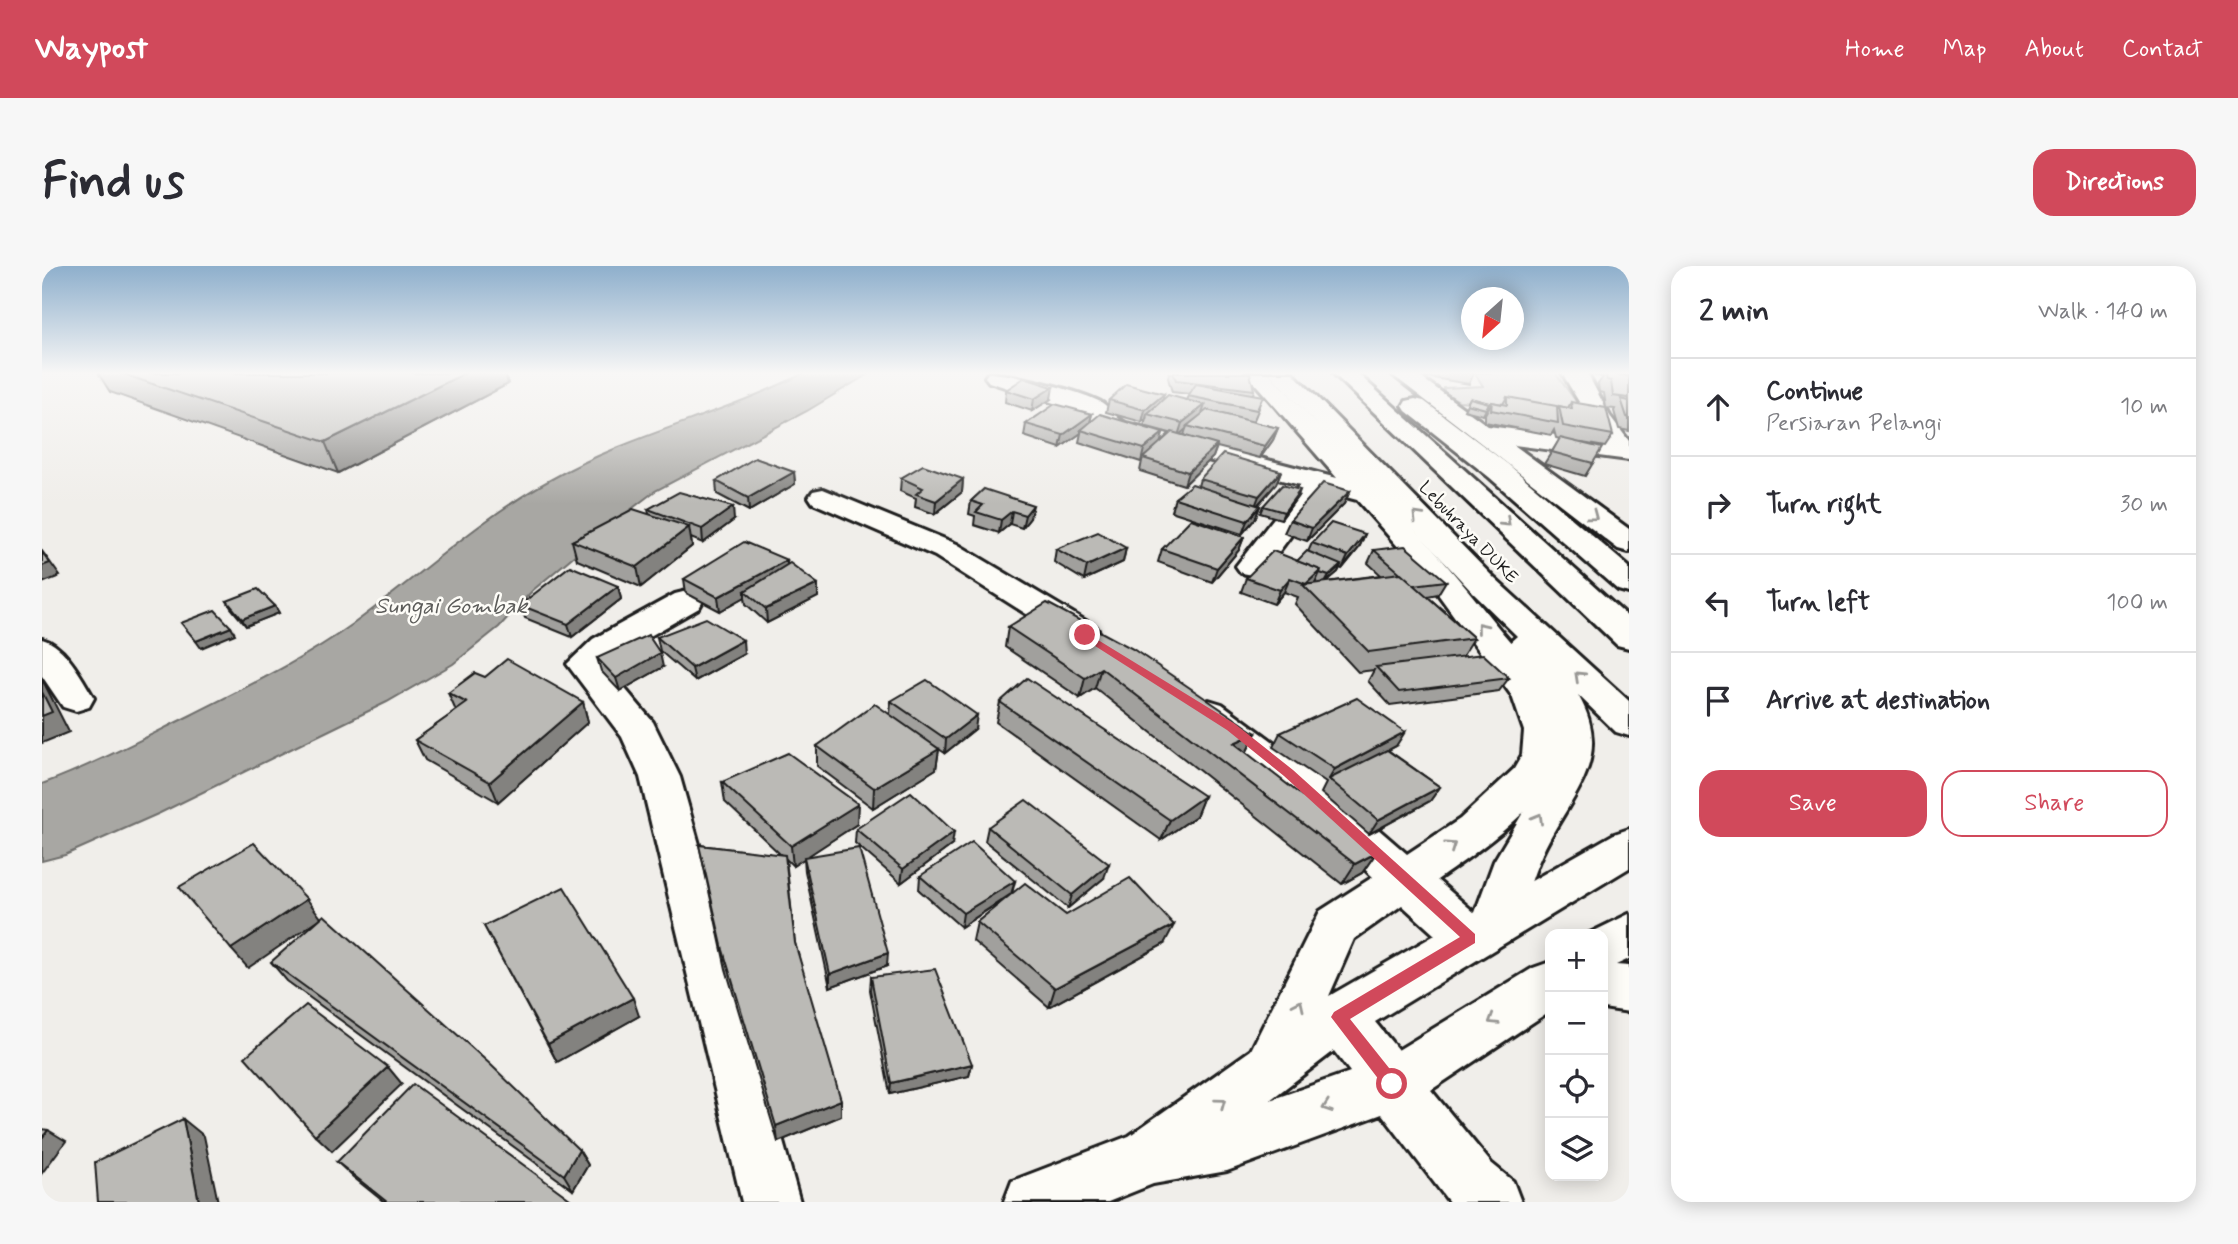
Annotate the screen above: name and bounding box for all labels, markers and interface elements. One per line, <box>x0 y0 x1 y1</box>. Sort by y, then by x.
text: Waypost <box>35 27 148 71</box>
text: Home <box>1845 34 1905 65</box>
text: Map <box>1943 34 1987 65</box>
text: About <box>2025 34 2084 65</box>
text: Contact <box>2122 34 2203 65</box>
button: Directions <box>2033 149 2196 216</box>
text: Find us <box>42 150 185 215</box>
north arrow <box>1461 287 1524 350</box>
text: 2 min <box>1699 292 1769 331</box>
text: Walk · 140 m <box>2038 297 2168 327</box>
text: Continue <box>1766 375 1863 409</box>
icon: ahead <box>1699 388 1737 426</box>
text: 10 m <box>2120 392 2168 422</box>
text: Persiaran Pelangi <box>1766 409 1942 439</box>
street label: Lebuhraya DUKE <box>1413 476 1523 589</box>
icon: right <box>1699 486 1737 524</box>
text: Turn right <box>1766 488 1882 522</box>
text: 30 m <box>2120 490 2168 520</box>
one-way arrow <box>1585 508 1598 520</box>
one-way arrow <box>1413 512 1426 525</box>
one-way arrow <box>1498 514 1511 526</box>
icon: left <box>1699 584 1737 622</box>
text: Turn left <box>1766 586 1870 620</box>
text: 100 m <box>2106 588 2168 618</box>
water label: Sungai Gombak <box>375 592 529 624</box>
route end <box>1069 619 1100 650</box>
one-way arrow <box>1477 623 1490 635</box>
one-way arrow <box>1575 672 1588 684</box>
icon: arrive <box>1699 682 1737 720</box>
text: Arrive at destination <box>1766 684 1990 718</box>
button: Save <box>1699 770 1927 837</box>
button: Share <box>1941 770 2168 837</box>
one-way arrow <box>1530 813 1543 826</box>
one-way arrow <box>1443 842 1456 854</box>
map controls <box>1545 929 1608 1181</box>
button: + <box>1545 929 1608 992</box>
button: − <box>1545 992 1608 1055</box>
one-way arrow <box>1291 1000 1305 1012</box>
one-way arrow <box>1487 1012 1500 1025</box>
button: locate <box>1545 1055 1608 1118</box>
route start <box>1376 1068 1407 1099</box>
one-way arrow <box>1214 1099 1226 1111</box>
one-way arrow <box>1322 1099 1334 1113</box>
button: layers <box>1545 1118 1608 1181</box>

